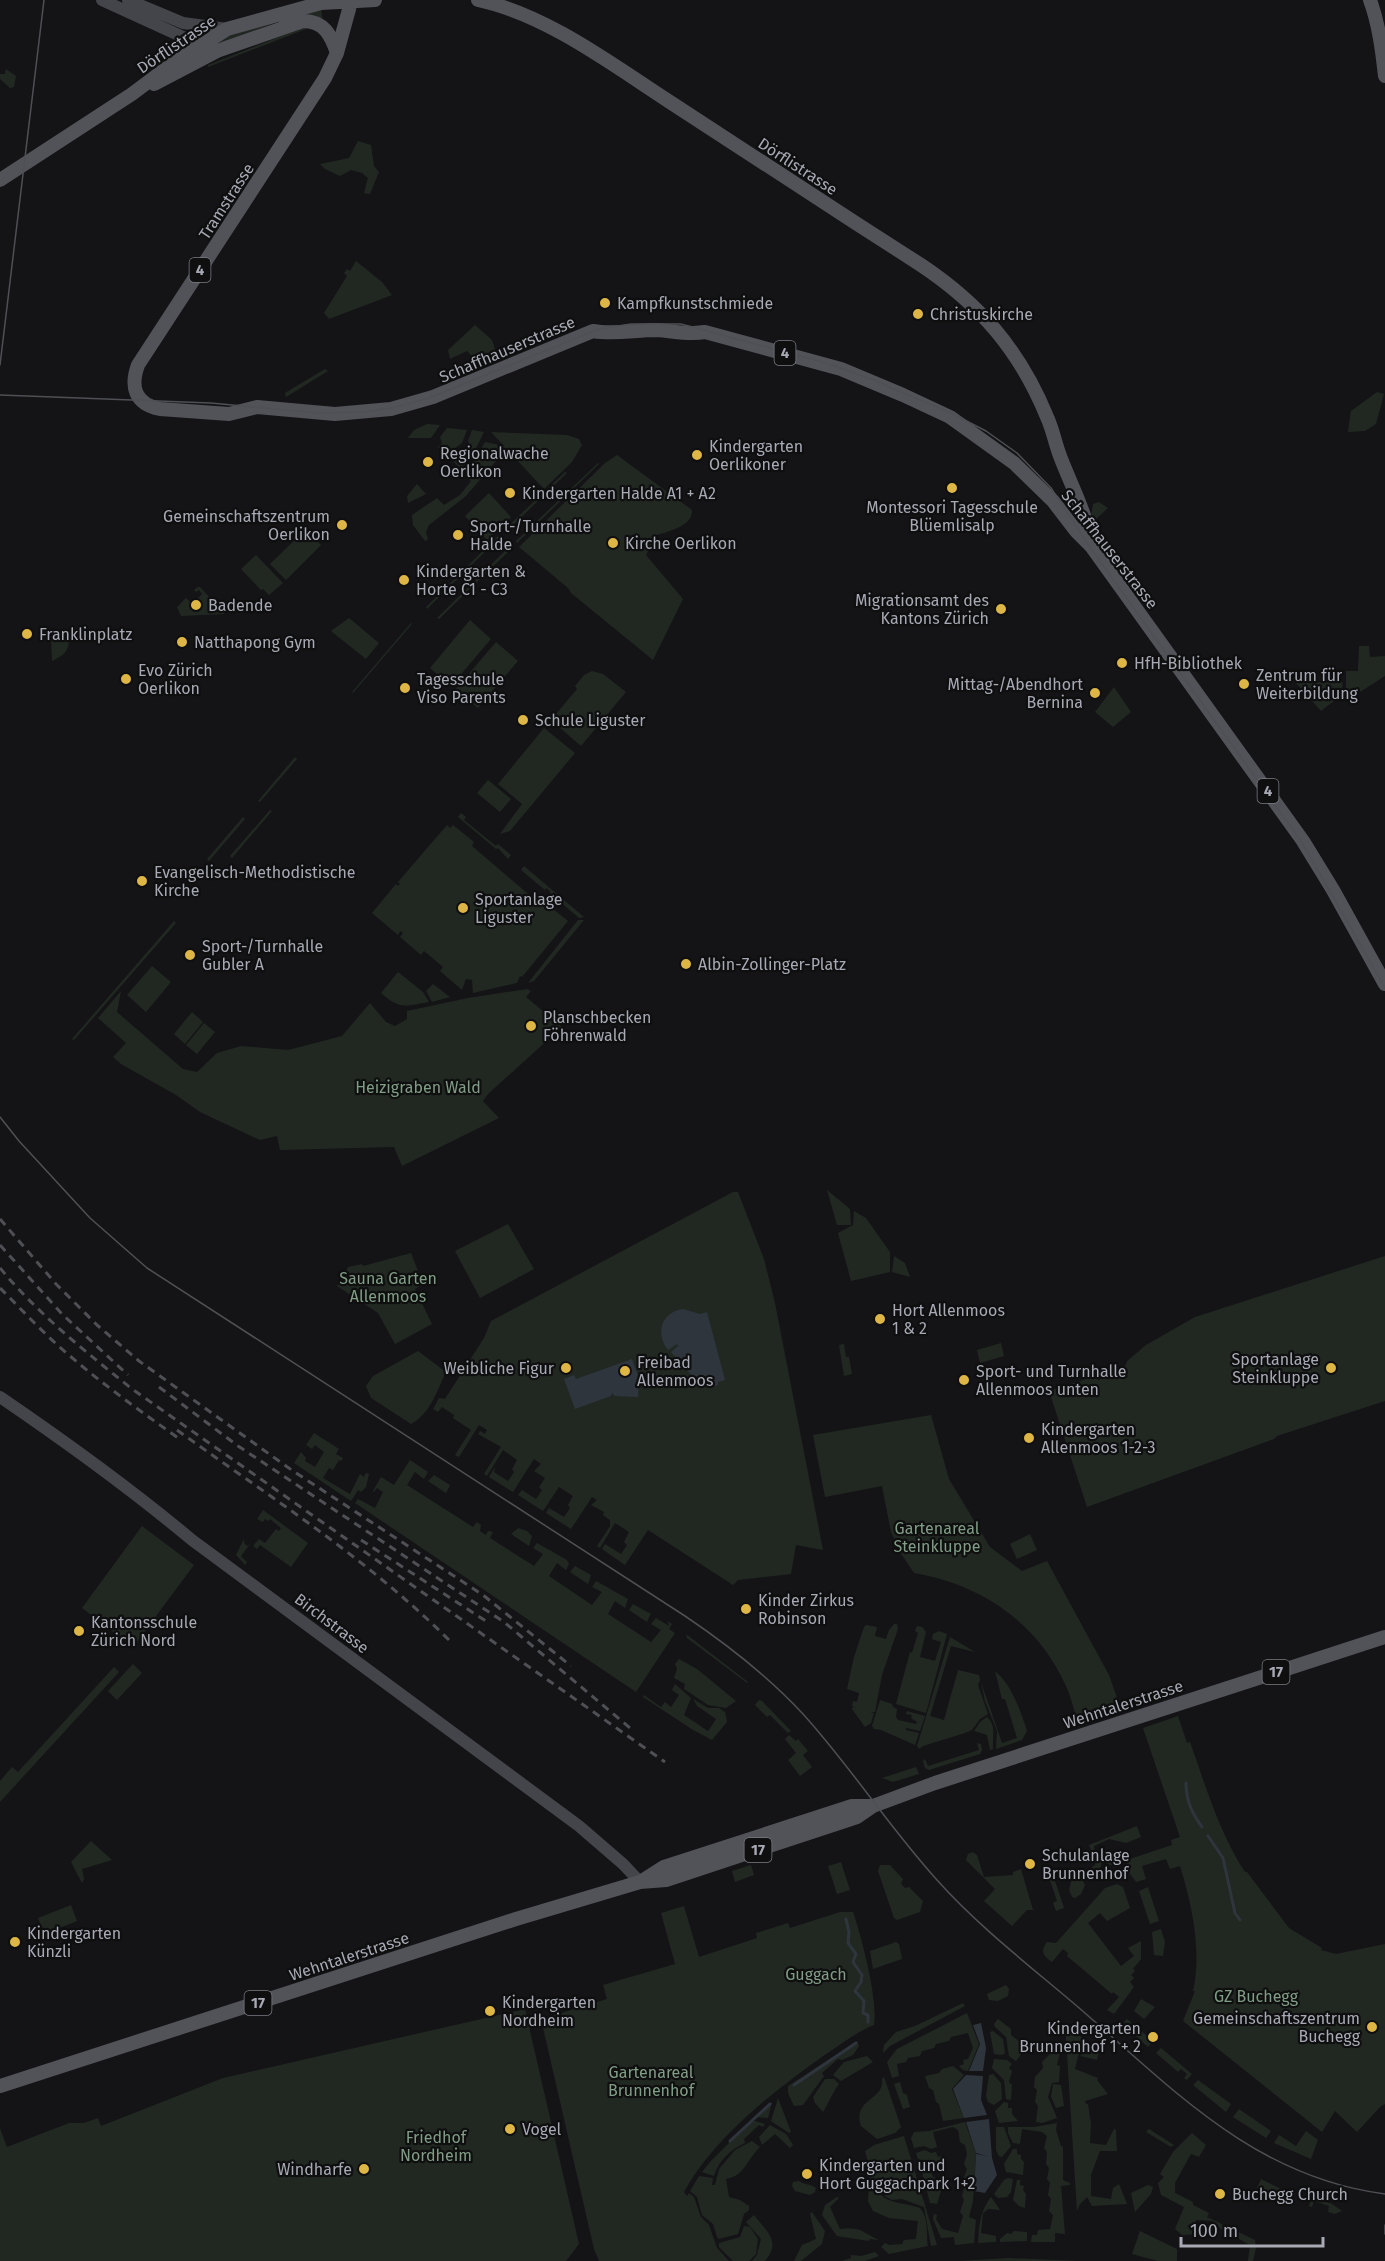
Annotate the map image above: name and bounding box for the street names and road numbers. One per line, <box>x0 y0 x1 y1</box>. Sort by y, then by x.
street label: Dörflistrasse <box>133 11 219 78</box>
street label: Dörflistrasse <box>755 134 841 199</box>
street label: Tramstrasse <box>195 160 258 243</box>
road number: 4 <box>190 258 210 282</box>
street label: Schaffhauserstrasse <box>436 312 578 387</box>
road number: 4 <box>774 341 796 365</box>
street label: Schaffhauserstrasse <box>1057 486 1162 613</box>
road number: 4 <box>1258 779 1278 803</box>
street label: Birchstrasse <box>291 1589 373 1657</box>
road number: 17 <box>1262 1660 1290 1684</box>
street label: Wehntalerstrasse <box>1061 1676 1185 1733</box>
road number: 17 <box>744 1838 771 1862</box>
street label: Wehntalerstrasse <box>287 1928 411 1985</box>
road number: 17 <box>244 1991 272 2015</box>

